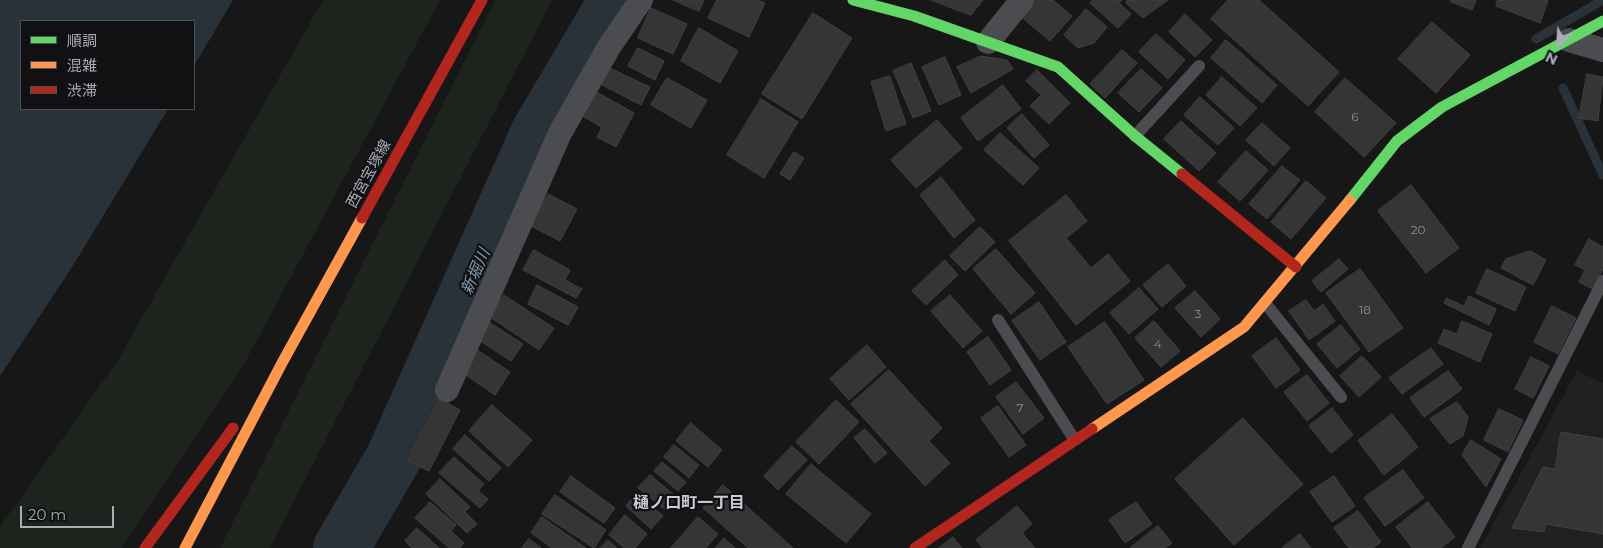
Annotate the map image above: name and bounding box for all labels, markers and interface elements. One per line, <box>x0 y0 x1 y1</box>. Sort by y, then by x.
legend <box>20 20 195 110</box>
north arrow <box>1533 20 1583 70</box>
text: 順調 <box>67 31 97 50</box>
text: N <box>1542 48 1560 69</box>
text: 混雑 <box>67 56 97 75</box>
text: 渋滞 <box>67 81 97 100</box>
house number: 6 <box>1351 110 1359 124</box>
street label: 西宮宝塚線 <box>343 137 395 211</box>
house number: 20 <box>1411 223 1425 237</box>
water label: 新堀川 <box>457 246 495 298</box>
house number: 18 <box>1359 303 1371 317</box>
house number: 3 <box>1195 307 1201 321</box>
house number: 4 <box>1154 337 1162 351</box>
house number: 7 <box>1016 401 1024 415</box>
district label: 樋ノ口町一丁目 <box>633 493 745 513</box>
scale bar <box>22 496 116 528</box>
text: 20 m <box>28 505 66 524</box>

